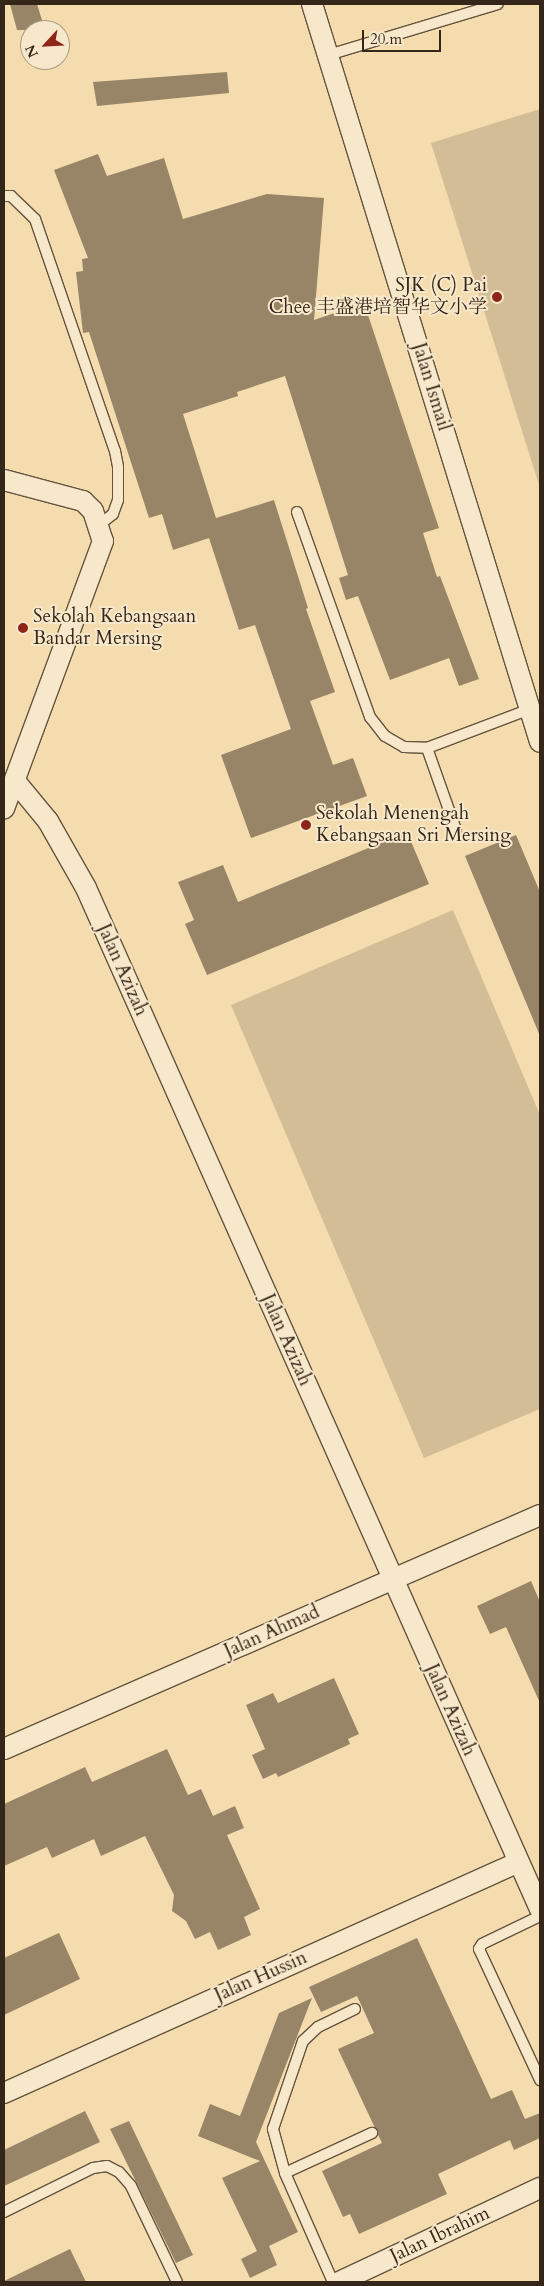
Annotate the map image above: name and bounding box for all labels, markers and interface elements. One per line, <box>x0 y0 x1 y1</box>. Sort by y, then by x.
north arrow <box>20 20 70 70</box>
scale bar <box>364 20 443 52</box>
text: 20 m <box>370 29 402 49</box>
text: N <box>21 42 43 61</box>
place label: SJK (C) Pai Chee 丰盛港培智华文小学 <box>269 275 487 319</box>
marker: SJK (C) Pai Chee 丰盛港培智华文小学 <box>491 291 503 303</box>
street label: Jalan Ismail <box>407 340 455 434</box>
place label: Sekolah Kebangsaan Bandar Mersing <box>33 606 196 650</box>
marker: Sekolah Kebangsaan Bandar Mersing <box>17 622 29 634</box>
place label: Sekolah Menengah Kebangsaan Sri Mersing <box>316 803 511 847</box>
marker: Sekolah Menengah Kebangsaan Sri Mersing <box>300 819 312 831</box>
street label: Jalan Azizah <box>92 921 152 1019</box>
street label: Jalan Azizah <box>256 1291 316 1389</box>
street label: Jalan Ahmad <box>221 1601 323 1663</box>
street label: Jalan Azizah <box>420 1661 480 1759</box>
street label: Jalan Hussin <box>211 1947 311 2007</box>
street label: Jalan Ibrahim <box>387 2202 493 2268</box>

